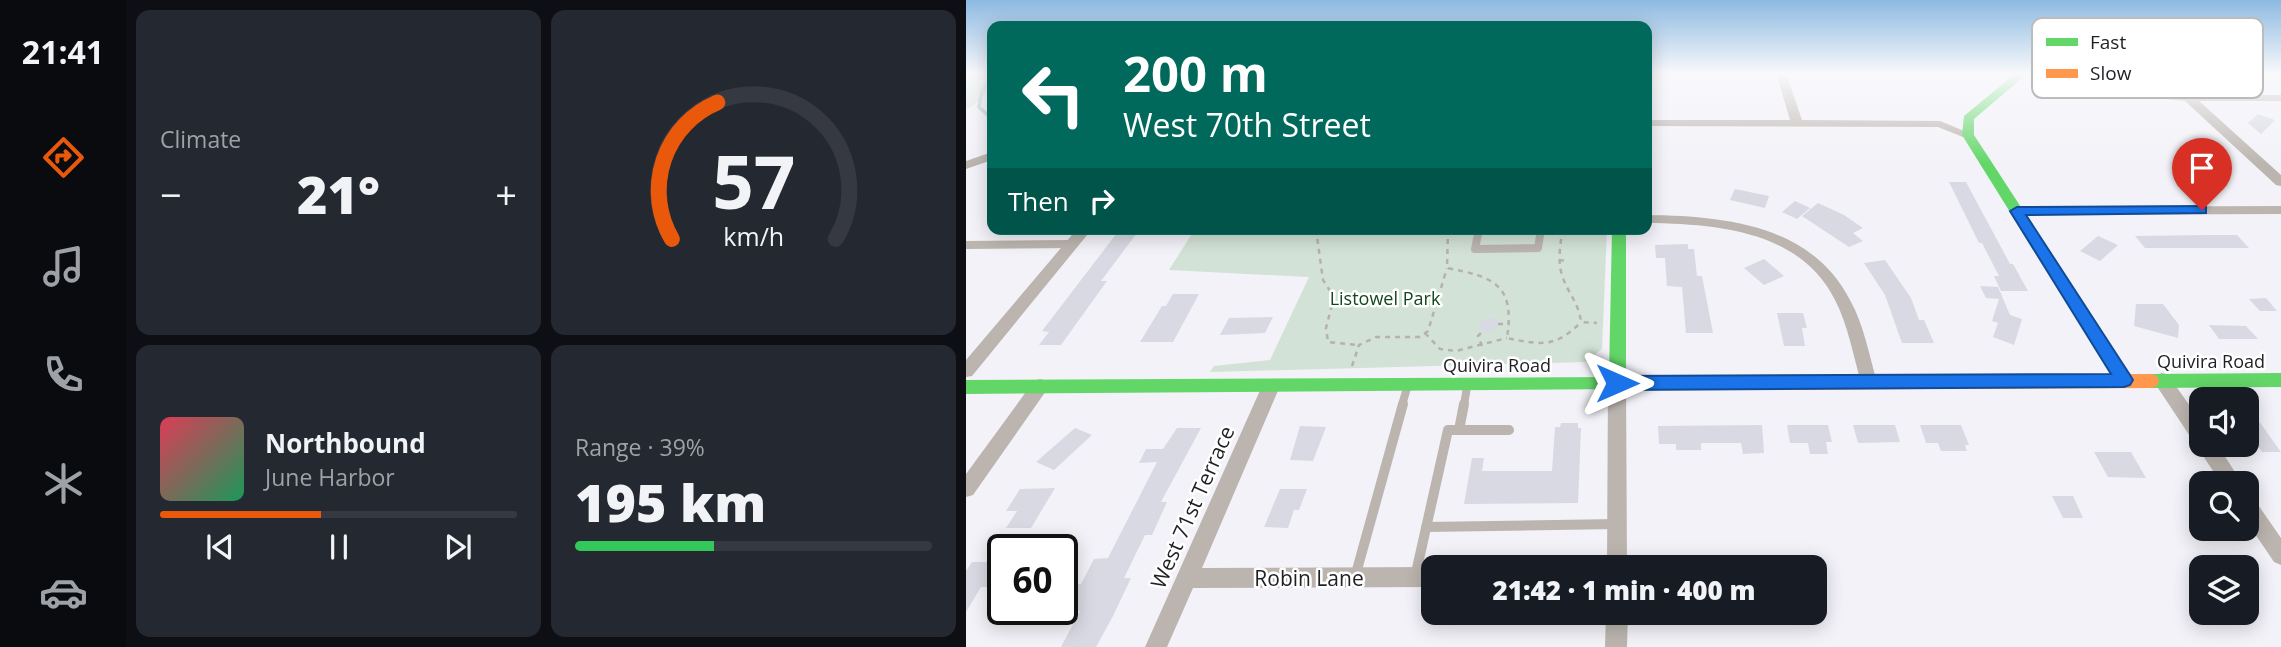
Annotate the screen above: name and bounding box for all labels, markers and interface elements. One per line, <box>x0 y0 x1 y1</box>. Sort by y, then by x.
legend <box>2032 18 2263 98</box>
text: Fast <box>2090 29 2126 55</box>
text: 21:41 <box>22 30 104 73</box>
text: 200 m <box>1123 40 1268 106</box>
icon: left <box>1008 49 1099 140</box>
text: Slow <box>2090 60 2132 86</box>
text: West 70th Street <box>1123 103 1371 146</box>
text: Climate <box>160 123 241 155</box>
text: 57 <box>712 131 795 230</box>
icon: directions <box>39 133 88 182</box>
pin <box>2172 138 2232 210</box>
icon: arrive <box>2183 149 2221 187</box>
text: 21° <box>297 158 380 229</box>
text: − <box>160 168 182 220</box>
text: + <box>495 168 517 220</box>
icon: right <box>1083 182 1121 220</box>
text: Then <box>1008 183 1069 219</box>
text: km/h <box>723 218 784 252</box>
icon: music <box>39 242 88 291</box>
park label: Listowel Park <box>1330 286 1441 310</box>
position arrow <box>1580 346 1654 420</box>
street label: Quivira Road <box>2157 349 2265 373</box>
icon: phone <box>39 350 88 399</box>
street label: Quivira Road <box>1443 353 1551 377</box>
map controls <box>2189 387 2259 625</box>
button: sound <box>2189 387 2259 457</box>
street label: West 71st Terrace <box>1144 421 1240 593</box>
text: Northbound <box>265 425 426 461</box>
text: Range · 39% <box>575 431 705 463</box>
icon: climate <box>39 459 88 508</box>
text: June Harbor <box>265 461 395 493</box>
text: 195 km <box>575 466 766 537</box>
button: search <box>2189 471 2259 541</box>
icon: previous <box>201 528 239 566</box>
icon: pause <box>320 528 358 566</box>
icon: next <box>439 528 477 566</box>
speed limit sign: 60 <box>987 534 1078 625</box>
button: layers <box>2189 555 2259 625</box>
street label: Robin Lane <box>1254 564 1364 592</box>
icon: car <box>39 568 88 617</box>
text: 21:42 · 1 min · 400 m <box>1493 572 1755 608</box>

